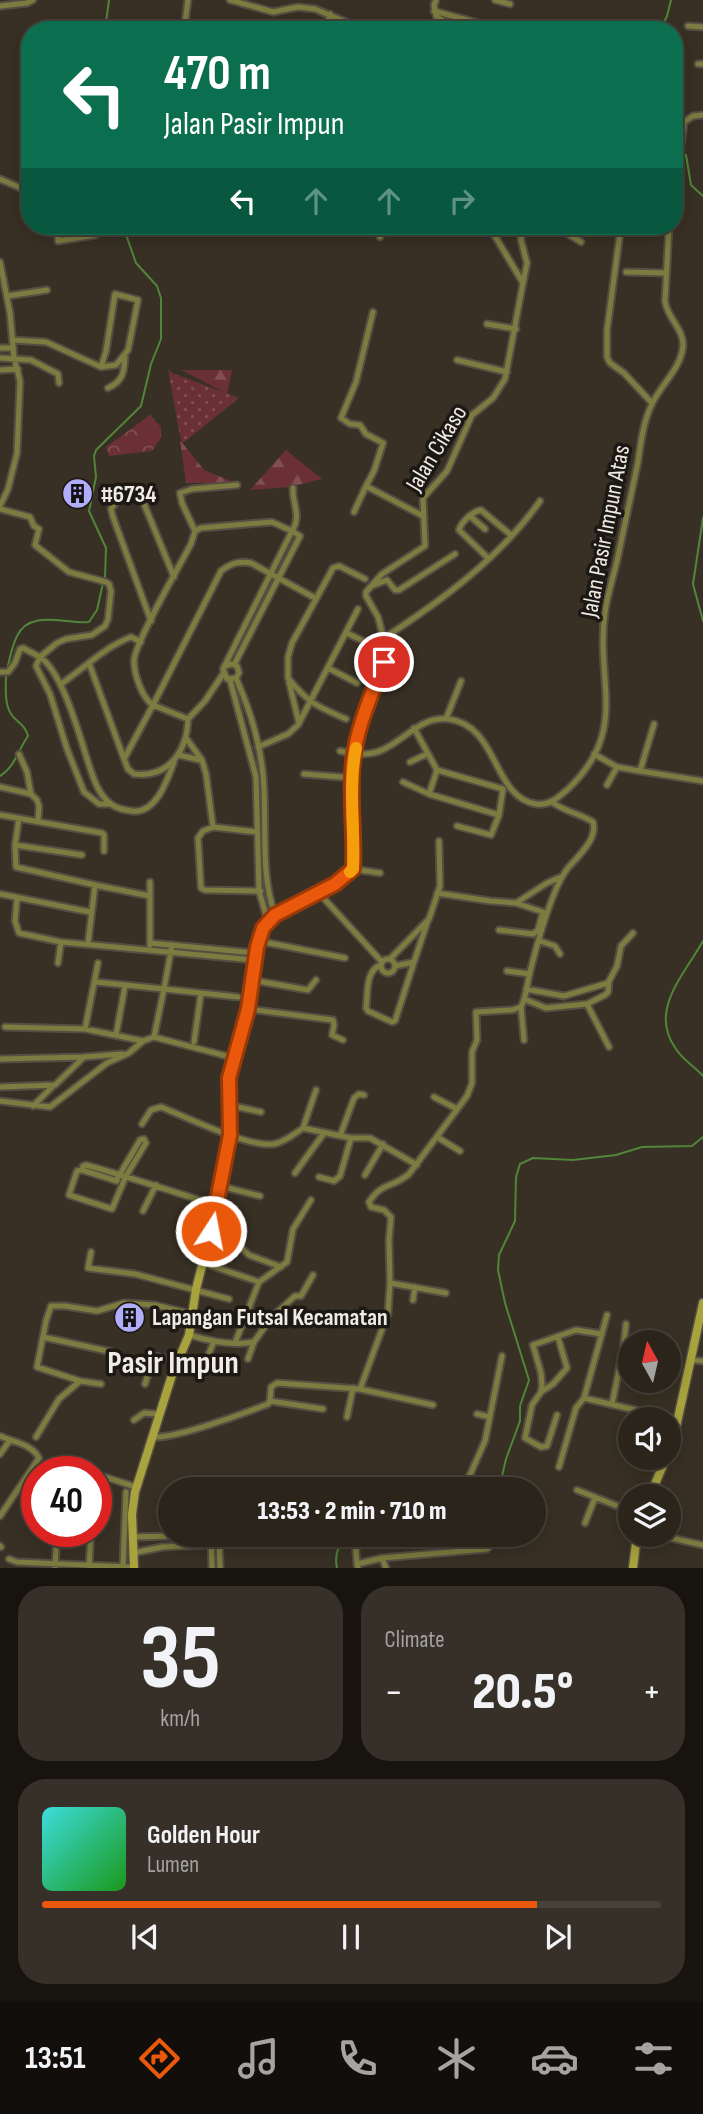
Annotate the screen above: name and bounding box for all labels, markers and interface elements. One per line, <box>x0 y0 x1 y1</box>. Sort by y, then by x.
text: 470 m <box>164 45 271 104</box>
icon: left <box>49 49 140 140</box>
text: Jalan Pasir Impun <box>164 105 344 144</box>
icon: left <box>224 182 262 220</box>
icon: ahead <box>297 182 335 220</box>
icon: ahead <box>370 182 408 220</box>
icon: right <box>443 182 481 220</box>
street label: Jalan Cikaso <box>399 400 473 497</box>
street label: Jalan Pasir Impun Atas <box>574 443 636 620</box>
building icon: #6734 <box>61 477 95 511</box>
place label: #6734 <box>101 480 156 509</box>
pin <box>354 632 414 692</box>
icon: arrive <box>365 643 403 681</box>
position arrow <box>174 1194 248 1268</box>
building icon: Lapangan Futsal Kecamatan <box>112 1300 146 1334</box>
place label: Lapangan Futsal Kecamatan <box>152 1303 388 1332</box>
north arrow <box>618 1330 681 1393</box>
map controls <box>618 1330 681 1547</box>
district label: Pasir Impun <box>107 1344 239 1383</box>
button: sound <box>618 1407 681 1470</box>
speed limit sign: 40 <box>21 1456 112 1547</box>
button: layers <box>618 1484 681 1547</box>
text: 13:53 · 2 min · 710 m <box>257 1496 447 1527</box>
text: 35 <box>140 1605 221 1714</box>
text: Climate <box>385 1626 444 1654</box>
text: 20.5° <box>472 1661 573 1724</box>
text: − <box>385 1670 403 1715</box>
text: + <box>642 1670 661 1715</box>
text: km/h <box>160 1705 200 1733</box>
text: Golden Hour <box>147 1820 260 1851</box>
text: Lumen <box>147 1851 199 1879</box>
icon: previous <box>126 1918 164 1956</box>
icon: pause <box>332 1918 370 1956</box>
icon: next <box>539 1918 577 1956</box>
icon: directions <box>135 2034 184 2083</box>
icon: music <box>234 2034 283 2083</box>
icon: phone <box>333 2034 382 2083</box>
icon: climate <box>432 2034 481 2083</box>
icon: car <box>530 2034 579 2083</box>
icon: filters <box>629 2034 678 2083</box>
text: 13:51 <box>25 2039 85 2078</box>

